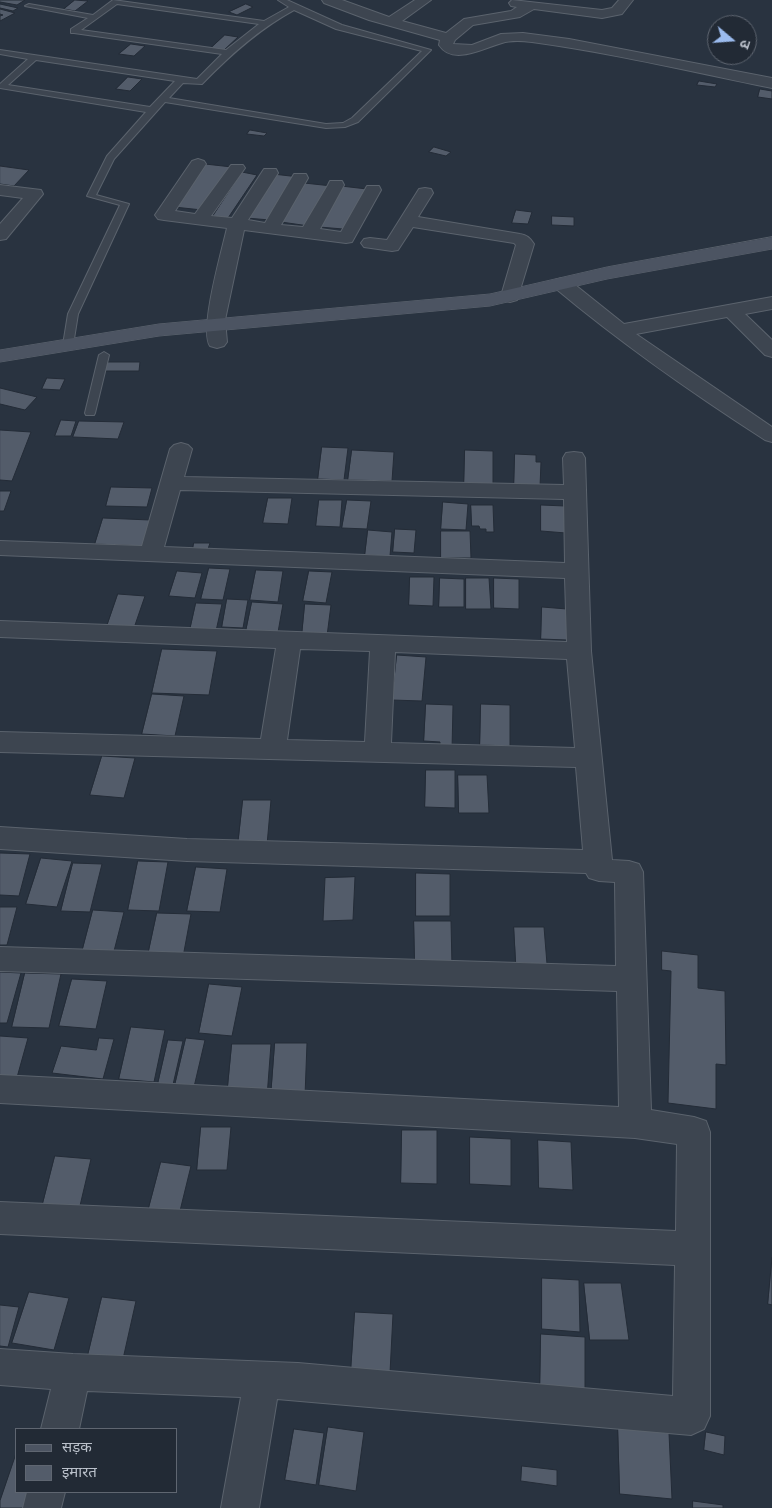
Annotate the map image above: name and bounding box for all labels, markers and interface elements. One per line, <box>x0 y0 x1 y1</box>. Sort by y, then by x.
north arrow <box>707 15 757 65</box>
text: उ <box>735 38 755 51</box>
legend <box>15 1428 178 1493</box>
text: सड़क <box>62 1437 92 1456</box>
text: इमारत <box>62 1462 97 1481</box>

